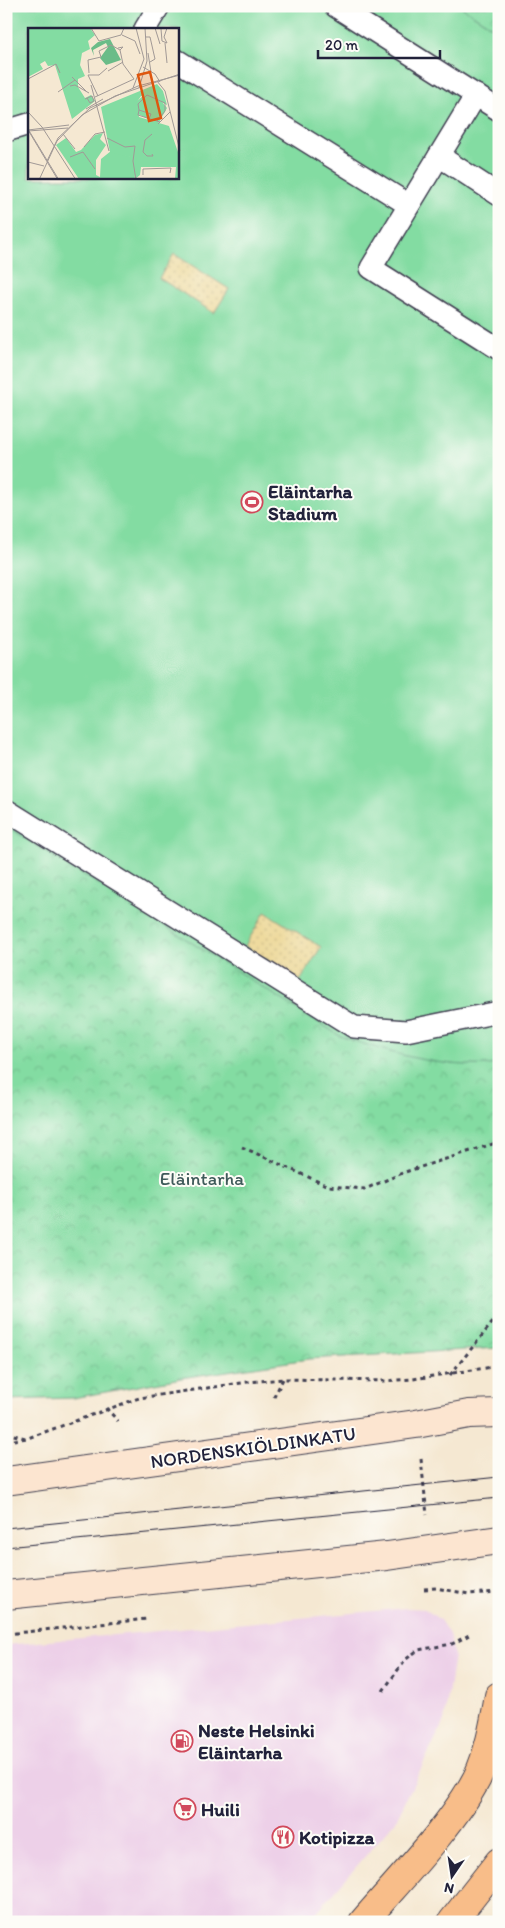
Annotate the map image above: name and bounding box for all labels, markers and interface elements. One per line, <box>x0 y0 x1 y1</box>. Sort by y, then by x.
inset map <box>28 28 179 179</box>
scale bar <box>318 28 440 60</box>
text: 20 m <box>325 36 359 54</box>
place label: Eläintarha Stadium <box>268 480 352 525</box>
sports icon: Eläintarha Stadium <box>240 490 264 514</box>
park label: Eläintarha <box>160 1167 244 1190</box>
street label: NORDENSKIÖLDINKATU <box>149 1422 357 1473</box>
place label: Neste Helsinki Eläintarha <box>198 1719 315 1764</box>
fuel station icon: Neste Helsinki Eläintarha <box>170 1729 194 1753</box>
supermarket icon: Huili <box>173 1797 197 1821</box>
place label: Huili <box>201 1798 240 1821</box>
restaurant icon: Kotipizza <box>271 1825 295 1849</box>
place label: Kotipizza <box>299 1826 375 1849</box>
north arrow <box>428 1850 478 1900</box>
text: N <box>443 1879 456 1898</box>

